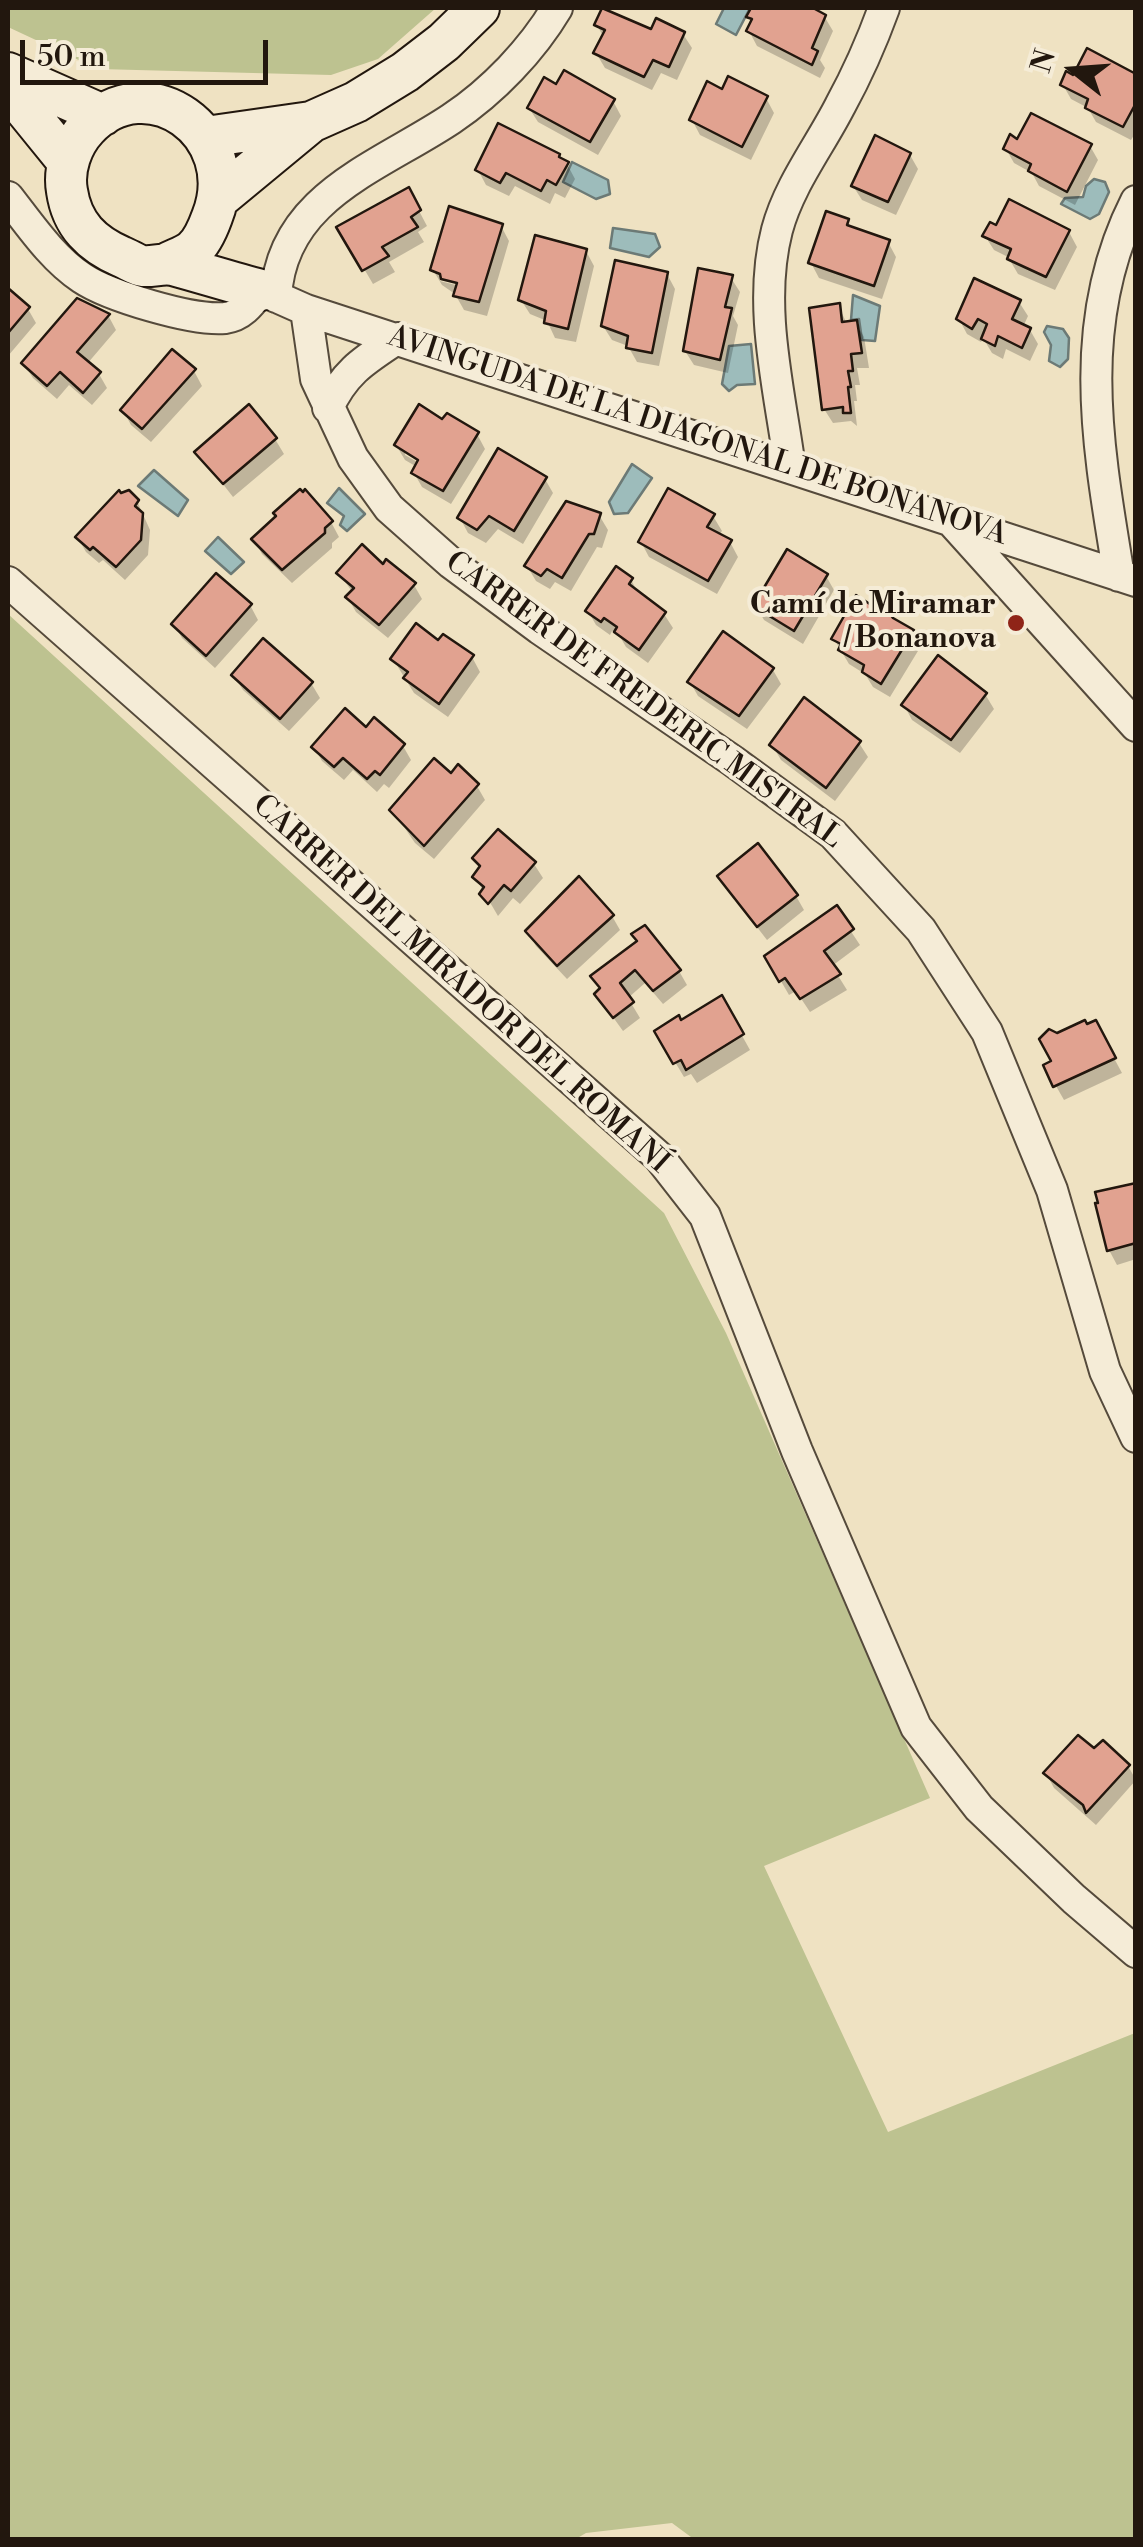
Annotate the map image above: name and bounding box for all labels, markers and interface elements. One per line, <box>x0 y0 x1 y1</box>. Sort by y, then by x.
scale bar <box>25 20 272 82</box>
north arrow <box>1023 20 1123 120</box>
text: 50 m <box>37 38 106 76</box>
text: N <box>1024 45 1064 77</box>
street label: AVINGUDA DE LA DIAGONAL DE BONANOVA <box>383 320 1011 554</box>
street label: CARRER DE FREDERIC MISTRAL <box>437 545 849 857</box>
place label: Camí de Miramar / Bonanova <box>750 588 996 658</box>
marker: Camí de Miramar / Bonanova <box>1005 612 1027 634</box>
street label: CARRER DEL MIRADOR DEL ROMANÍ <box>244 788 676 1182</box>

